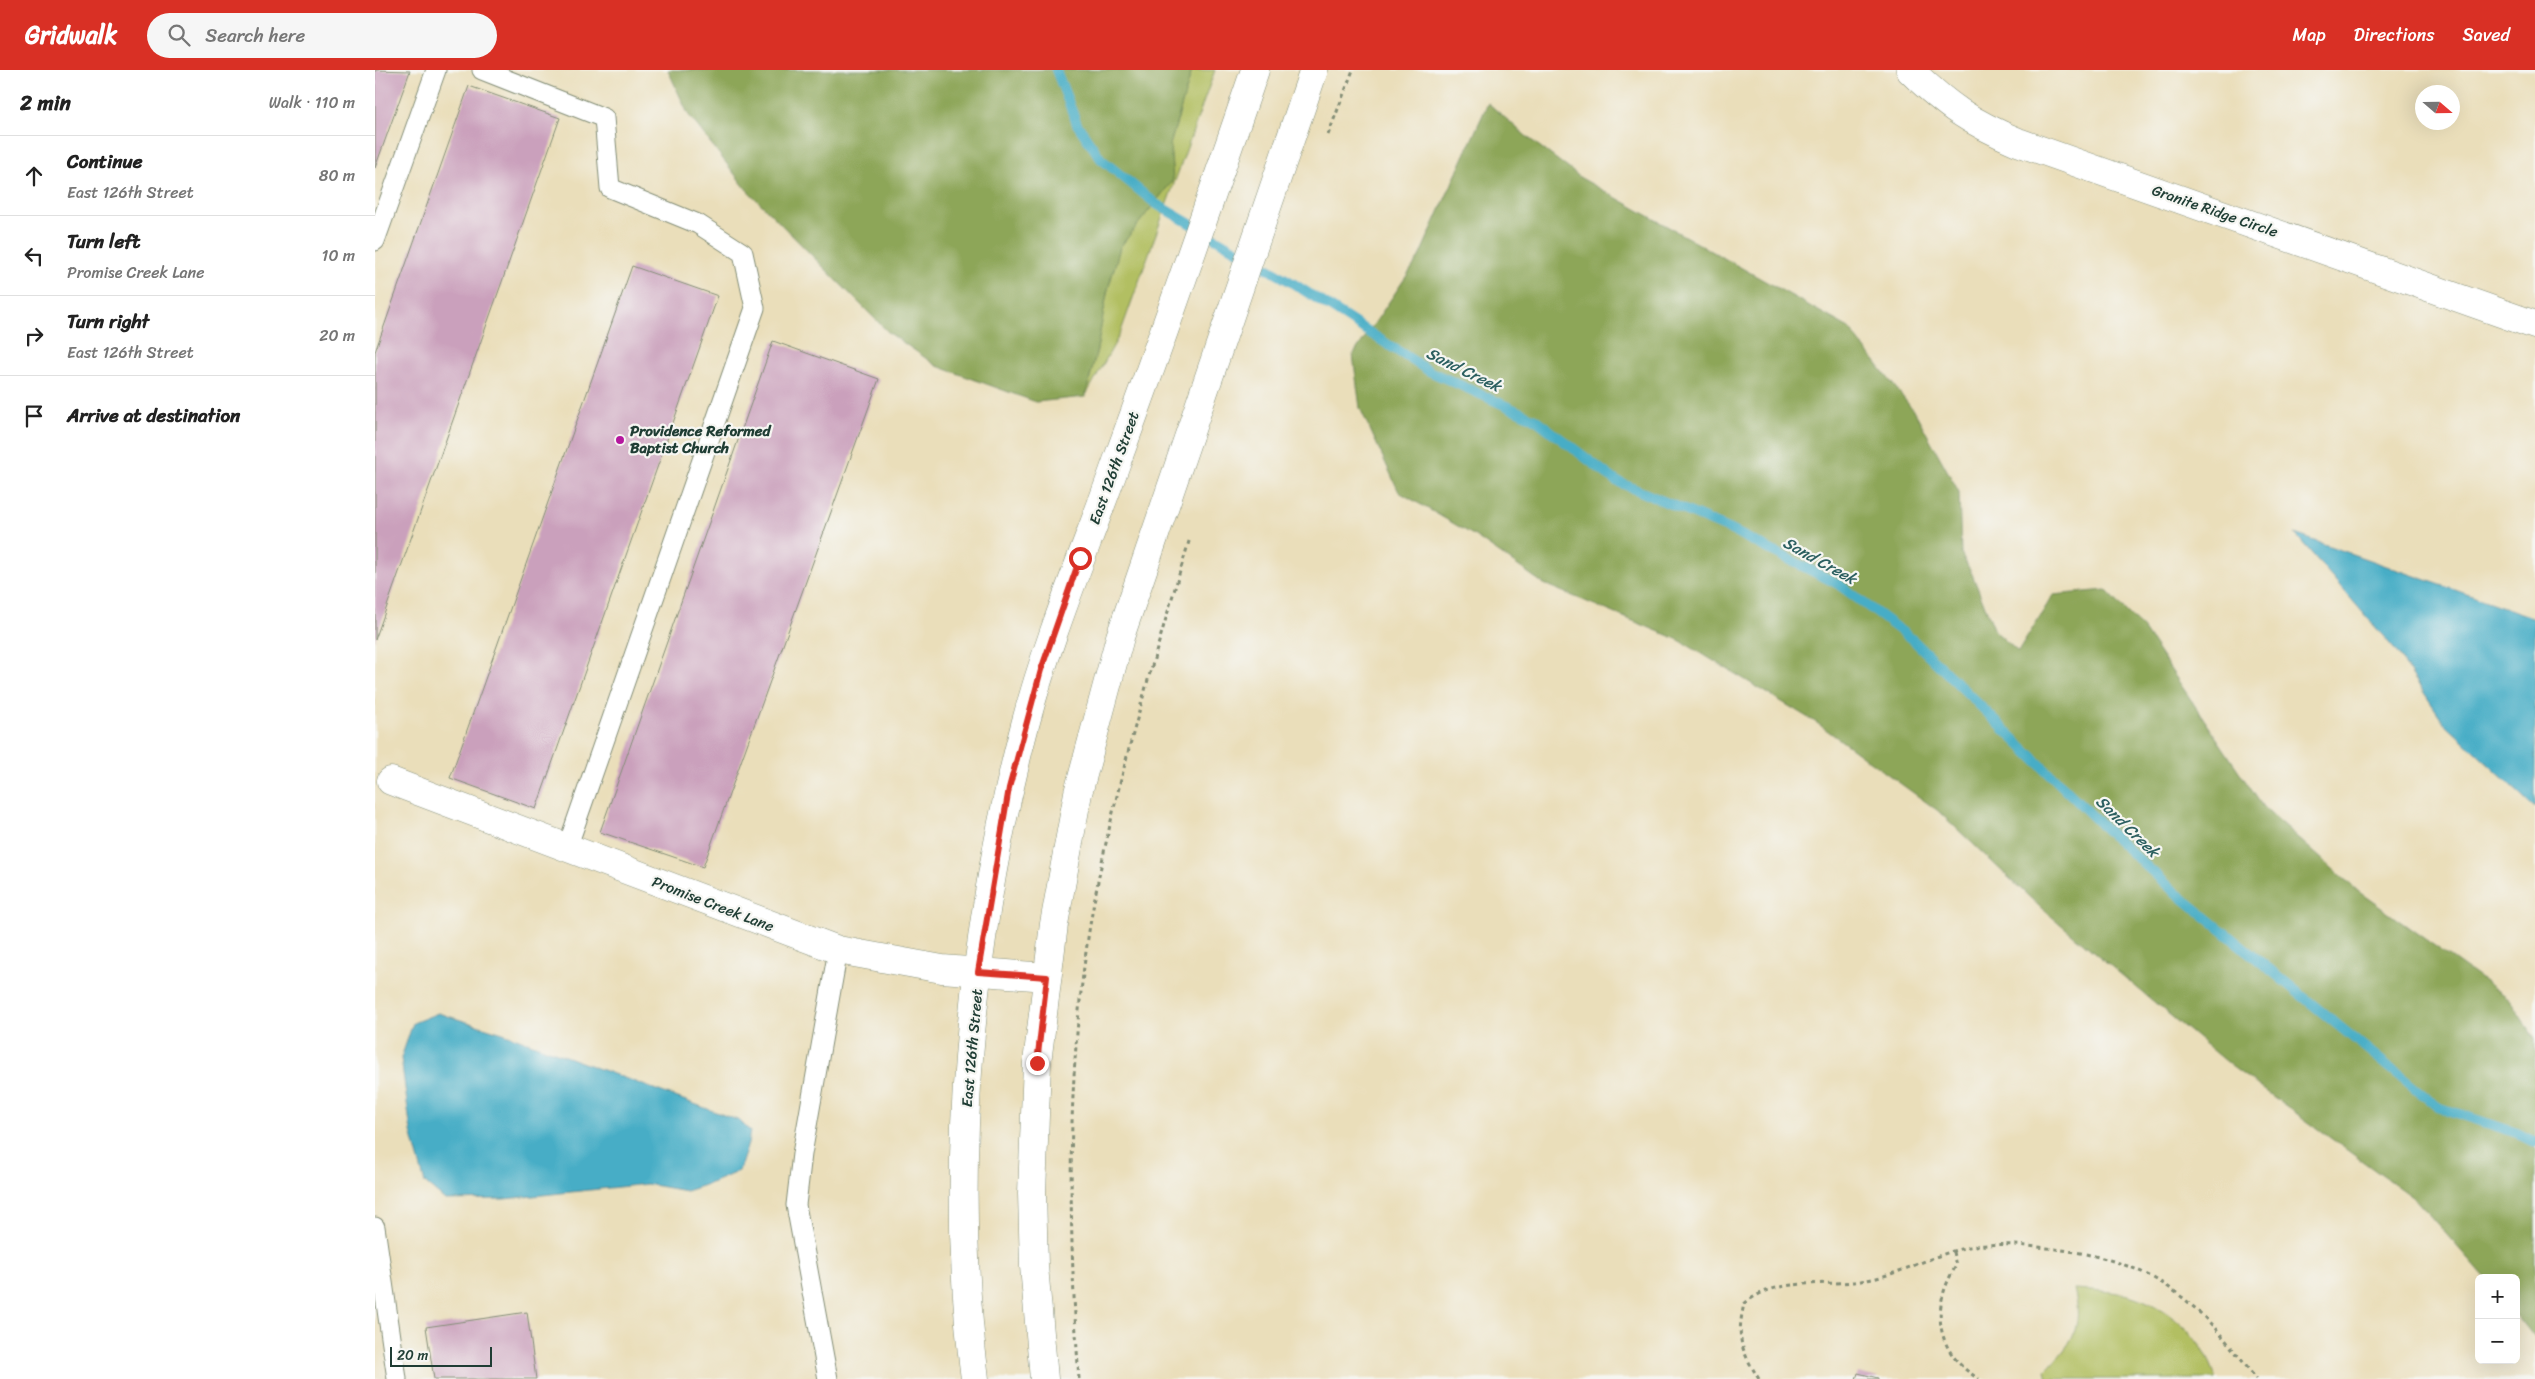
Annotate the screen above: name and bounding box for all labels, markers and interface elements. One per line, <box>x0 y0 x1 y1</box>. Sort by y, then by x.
search box <box>147 13 497 58</box>
text: Gridwalk <box>25 14 117 56</box>
text: Search here <box>205 19 305 52</box>
text: Map <box>2293 19 2326 51</box>
text: Directions <box>2354 19 2435 51</box>
text: Saved <box>2463 19 2510 51</box>
icon: search <box>165 21 193 49</box>
text: 2 min <box>20 84 71 122</box>
north arrow <box>2415 85 2460 130</box>
text: Walk · 110 m <box>269 88 355 117</box>
text: Continue <box>67 145 143 178</box>
text: 80 m <box>319 161 355 190</box>
icon: ahead <box>20 162 48 190</box>
street label: Granite Ridge Circle <box>2148 177 2282 245</box>
text: East 126th Street <box>67 178 194 207</box>
text: Turn left <box>67 225 140 258</box>
text: 10 m <box>322 241 355 270</box>
icon: left <box>20 242 48 270</box>
text: Promise Creek Lane <box>67 258 205 287</box>
text: Turn right <box>67 305 149 338</box>
text: 20 m <box>319 321 355 350</box>
icon: right <box>20 322 48 350</box>
text: East 126th Street <box>67 338 194 367</box>
water label: Sand Creek <box>1421 339 1508 401</box>
text: Arrive at destination <box>67 399 240 432</box>
icon: arrive <box>20 402 48 430</box>
street label: East 126th Street <box>1081 407 1147 528</box>
place label: Providence Reformed Baptist Church <box>630 418 772 461</box>
marker: Providence Reformed Baptist Church <box>614 434 626 446</box>
water label: Sand Creek <box>1778 528 1864 594</box>
route start <box>1069 547 1092 570</box>
water label: Sand Creek <box>2089 788 2168 866</box>
street label: Promise Creek Lane <box>648 869 778 939</box>
street label: East 126th Street <box>954 987 990 1108</box>
route end <box>1026 1052 1049 1075</box>
map controls <box>2475 1274 2520 1364</box>
button: + <box>2475 1274 2520 1319</box>
button: − <box>2475 1319 2520 1364</box>
text: 20 m <box>397 1343 428 1368</box>
scale bar <box>390 1344 493 1367</box>

